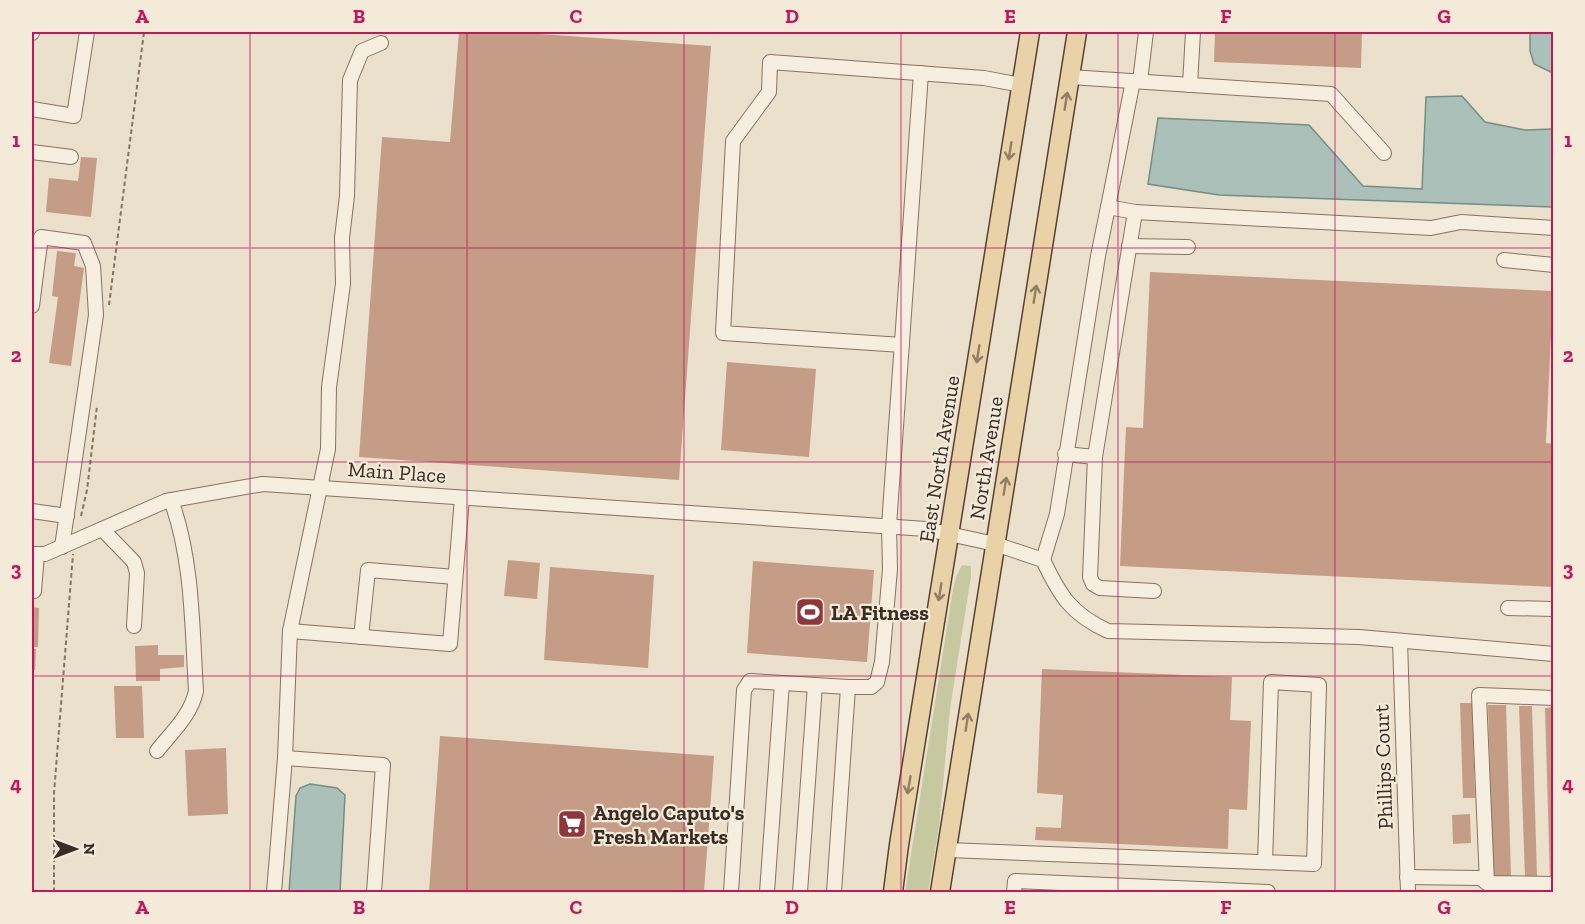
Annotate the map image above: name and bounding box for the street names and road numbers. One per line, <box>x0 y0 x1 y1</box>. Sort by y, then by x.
street label: East North Avenue <box>913 374 965 544</box>
street label: North Avenue <box>964 394 1008 522</box>
street label: Main Place <box>347 456 447 488</box>
street label: Phillips Court <box>1368 704 1398 830</box>

